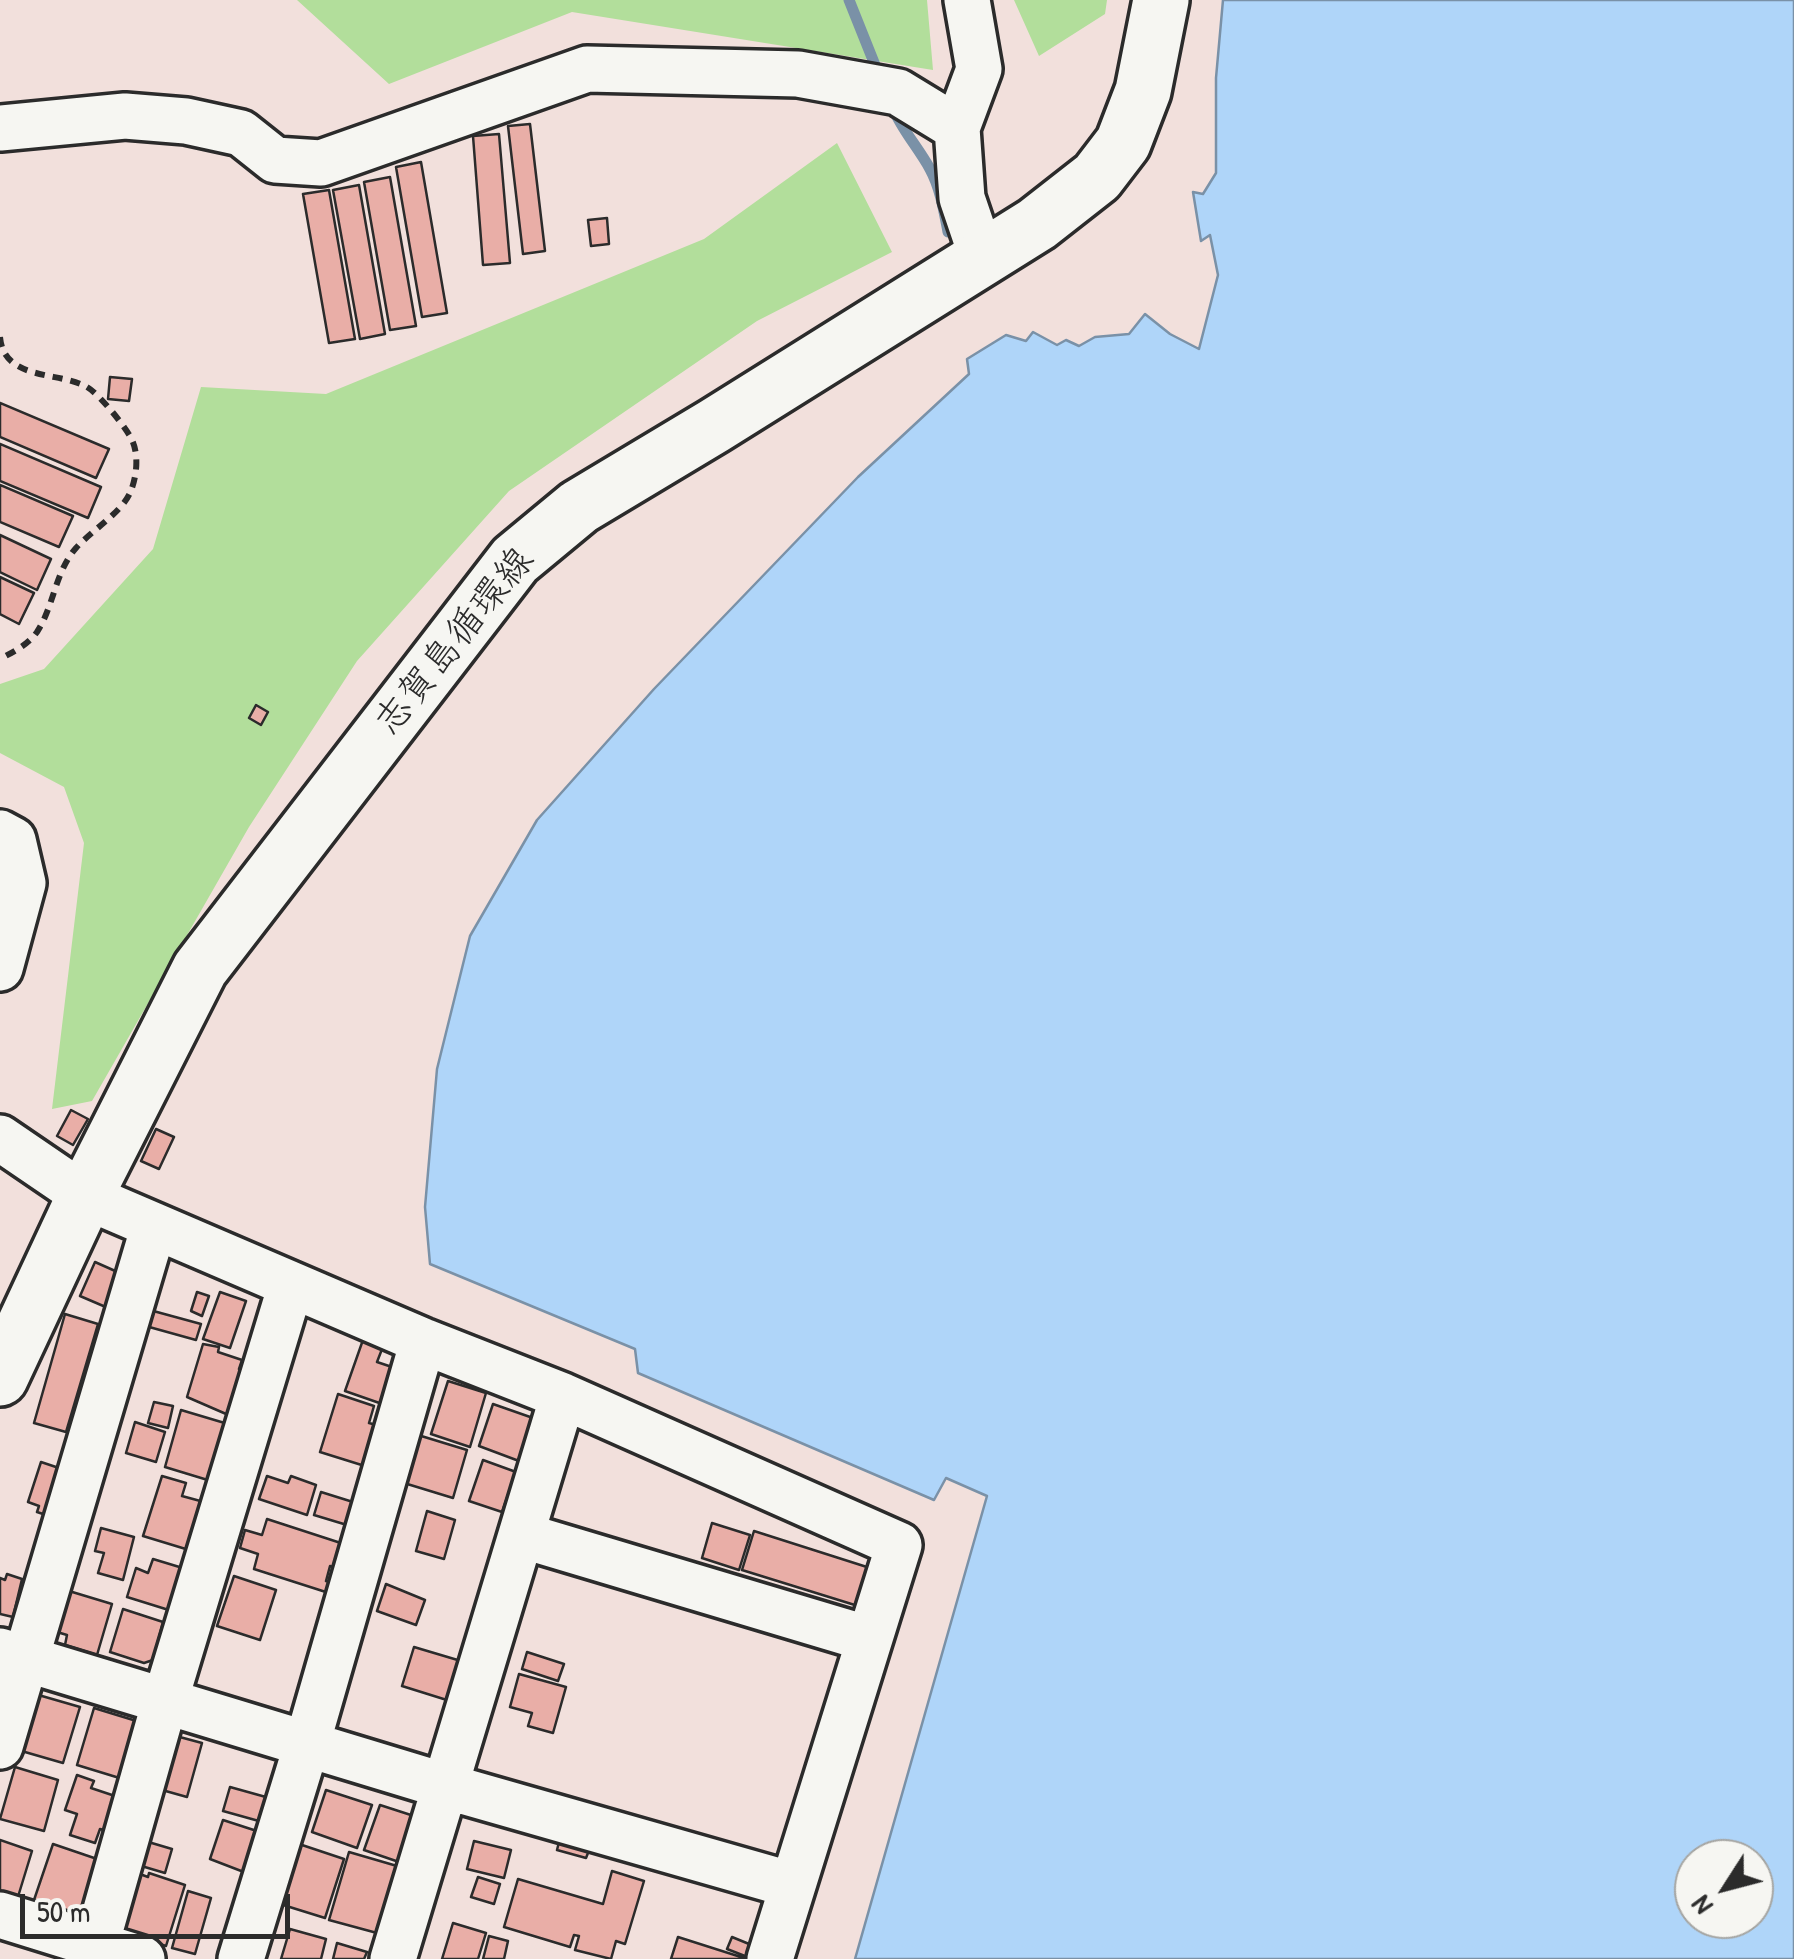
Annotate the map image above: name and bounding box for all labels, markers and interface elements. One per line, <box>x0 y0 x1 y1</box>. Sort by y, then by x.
street label: 志賀島循環線 <box>366 539 544 745</box>
north arrow <box>1674 1839 1774 1939</box>
scale bar <box>25 1874 295 1936</box>
text: N <box>1682 1888 1721 1923</box>
text: 50 m <box>37 1891 90 1931</box>

